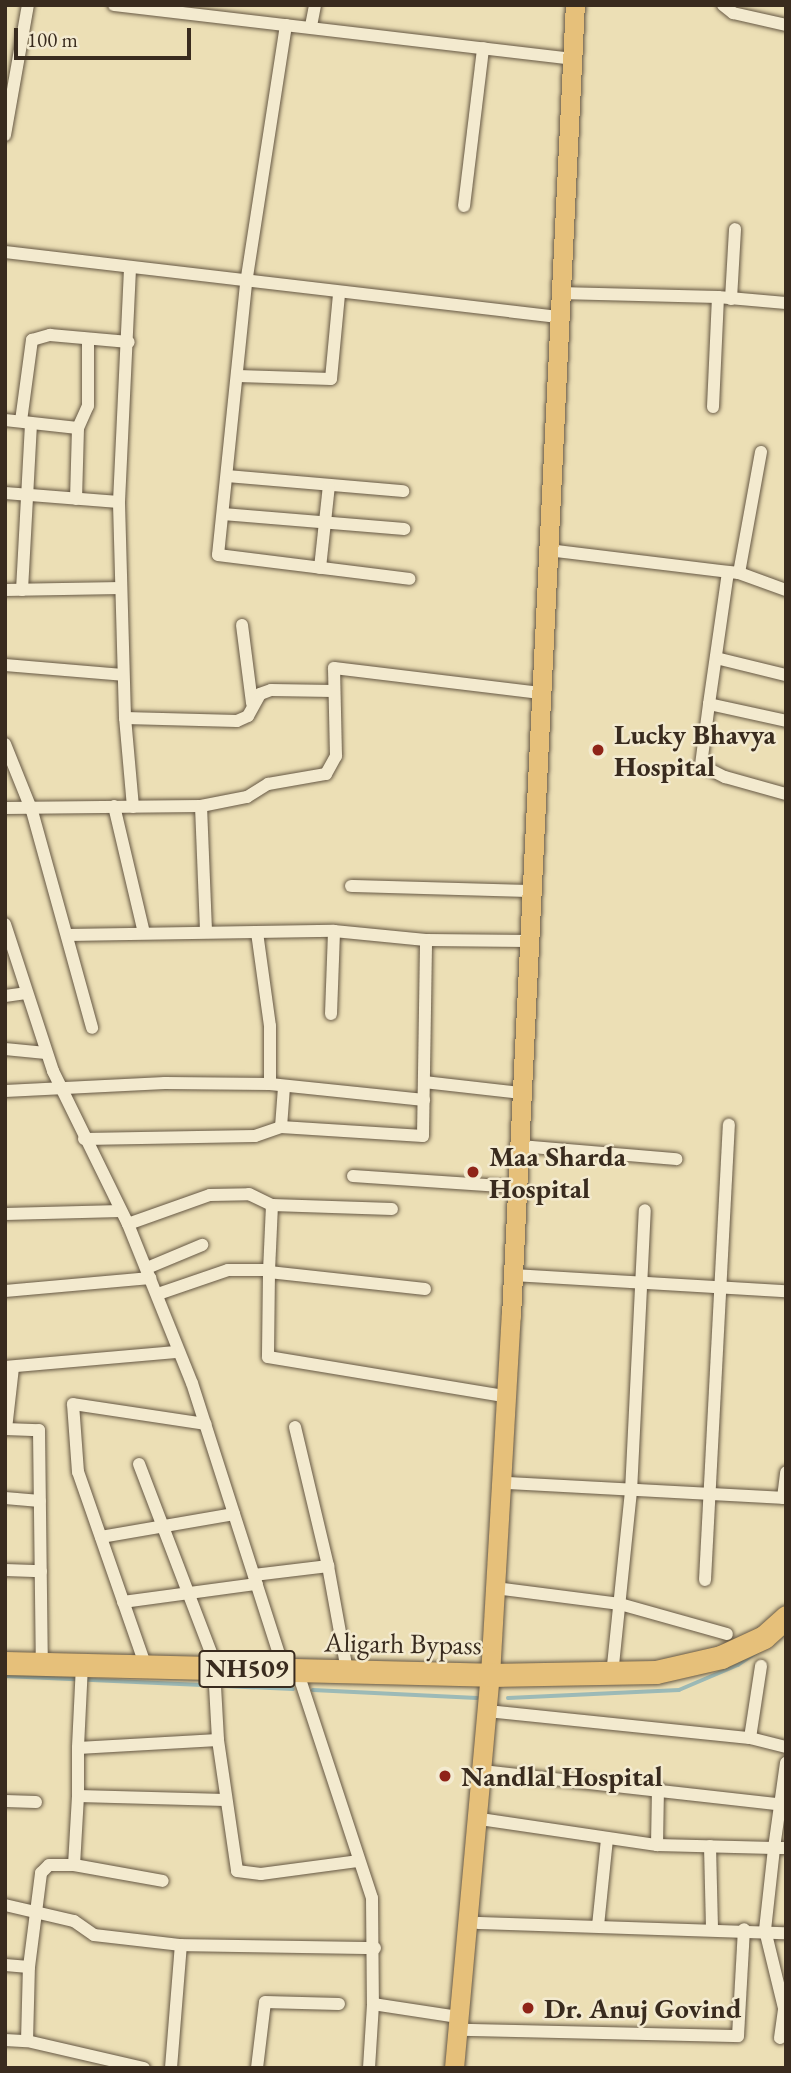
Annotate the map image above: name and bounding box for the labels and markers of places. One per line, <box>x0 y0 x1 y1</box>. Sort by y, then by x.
place label: Lucky Bhavya Hospital <box>614 717 776 783</box>
marker: Lucky Bhavya Hospital <box>588 740 608 760</box>
place label: Maa Sharda Hospital <box>489 1139 626 1205</box>
marker: Maa Sharda Hospital <box>463 1162 483 1182</box>
place label: Nandlal Hospital <box>461 1759 663 1793</box>
marker: Nandlal Hospital <box>435 1766 455 1786</box>
place label: Dr. Anuj Govind <box>544 1991 741 2025</box>
marker: Dr. Anuj Govind <box>518 1998 538 2018</box>

